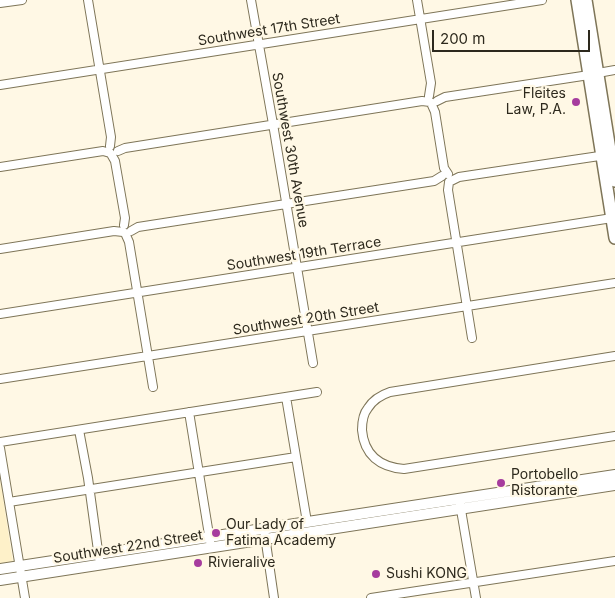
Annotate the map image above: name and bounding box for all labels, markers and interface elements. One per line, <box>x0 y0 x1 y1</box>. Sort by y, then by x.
street label: Southwest 17th Street <box>197 10 341 50</box>
scale bar <box>435 20 592 52</box>
text: 200 m <box>440 29 485 48</box>
street label: Southwest 30th Avenue <box>268 71 312 229</box>
place label: Fleites Law, P.A. <box>506 86 566 118</box>
marker: Fleites Law, P.A. <box>570 96 582 108</box>
street label: Southwest 19th Terrace <box>226 233 382 275</box>
street label: Southwest 20th Street <box>232 299 380 339</box>
place label: Portobello Ristorante <box>511 467 578 500</box>
marker: Portobello Ristorante <box>495 477 507 489</box>
place label: Our Lady of Fatima Academy <box>226 517 336 550</box>
street label: Southwest 22nd Street <box>52 527 204 567</box>
marker: Our Lady of Fatima Academy <box>210 527 222 539</box>
place label: Rivieralive <box>208 555 275 571</box>
marker: Rivieralive <box>192 557 204 569</box>
place label: Sushi KONG <box>386 566 467 582</box>
marker: Sushi KONG <box>370 568 382 580</box>

